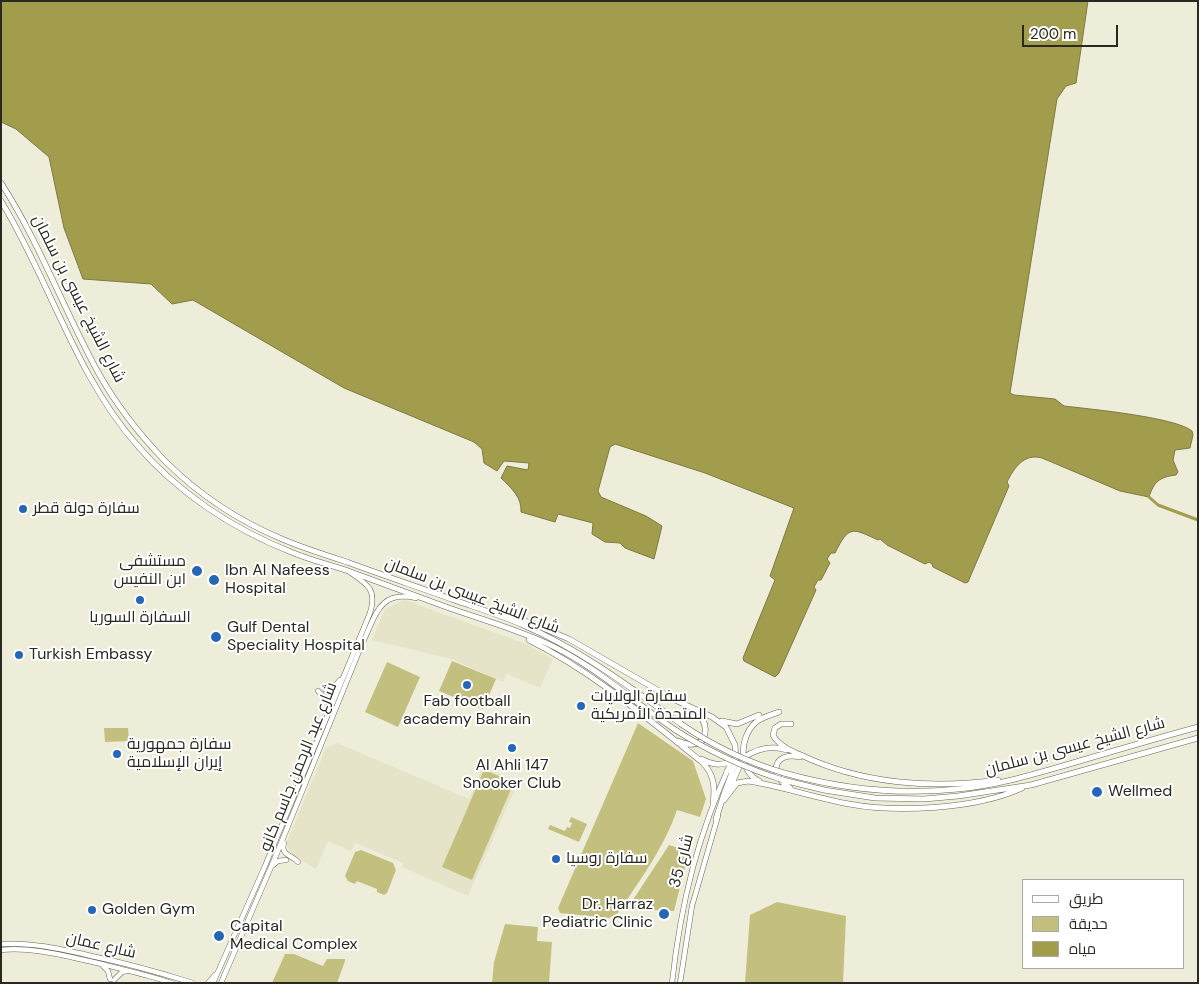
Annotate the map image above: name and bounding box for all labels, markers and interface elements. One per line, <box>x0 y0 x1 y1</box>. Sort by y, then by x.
scale bar <box>1024 15 1120 47</box>
text: 200 m <box>1030 24 1076 44</box>
street label: شارع الشيخ عيسى بن سلمان <box>27 212 129 386</box>
place label: سفارة دولة قطر <box>33 499 140 519</box>
marker: سفارة دولة قطر <box>17 503 29 515</box>
place label: مستشفى ابن النفيس <box>114 552 186 590</box>
street label: شارع الشيخ عيسى بن سلمان <box>382 554 562 638</box>
place label: Ibn Al Nafeess Hospital <box>225 561 330 599</box>
marker: مستشفى ابن النفيس <box>190 564 204 578</box>
marker: Ibn Al Nafeess Hospital <box>207 573 221 587</box>
marker: السفارة السوريا <box>134 594 146 606</box>
place label: السفارة السوريا <box>89 608 191 628</box>
place label: Gulf Dental Speciality Hospital <box>227 618 365 656</box>
marker: Gulf Dental Speciality Hospital <box>209 630 223 644</box>
place label: Turkish Embassy <box>29 645 152 665</box>
marker: Turkish Embassy <box>13 649 25 661</box>
marker: Fab football academy Bahrain <box>461 679 473 691</box>
street label: شارع عبد الرحمن جاسم كانو <box>256 680 342 854</box>
place label: سفارة الولايات المتحدة الأمريكية <box>591 687 707 725</box>
place label: Fab football academy Bahrain <box>403 692 531 730</box>
marker: سفارة الولايات المتحدة الأمريكية <box>575 700 587 712</box>
street label: شارع الشيخ عيسى بن سلمان <box>983 714 1167 780</box>
place label: سفارة جمهورية إيران الإسلامية <box>127 735 231 773</box>
marker: Al Ahli 147 Snooker Club <box>506 742 518 754</box>
marker: سفارة جمهورية إيران الإسلامية <box>111 748 123 760</box>
place label: Al Ahli 147 Snooker Club <box>463 756 561 794</box>
place label: Wellmed <box>1108 782 1172 802</box>
marker: Wellmed <box>1090 785 1104 799</box>
street label: شارع 35 <box>666 832 698 890</box>
place label: سفارة روسيا <box>566 849 648 869</box>
marker: سفارة روسيا <box>550 853 562 865</box>
legend <box>1022 879 1184 969</box>
text: طريق <box>1069 889 1103 909</box>
place label: Dr. Harraz Pediatric Clinic <box>542 895 653 933</box>
place label: Golden Gym <box>102 900 195 920</box>
marker: Golden Gym <box>86 904 98 916</box>
marker: Dr. Harraz Pediatric Clinic <box>657 907 671 921</box>
text: حديقة <box>1069 914 1108 934</box>
place label: Capital Medical Complex <box>230 917 358 955</box>
street label: شارع عمان <box>64 929 138 963</box>
marker: Capital Medical Complex <box>212 929 226 943</box>
text: مياه <box>1069 939 1096 959</box>

